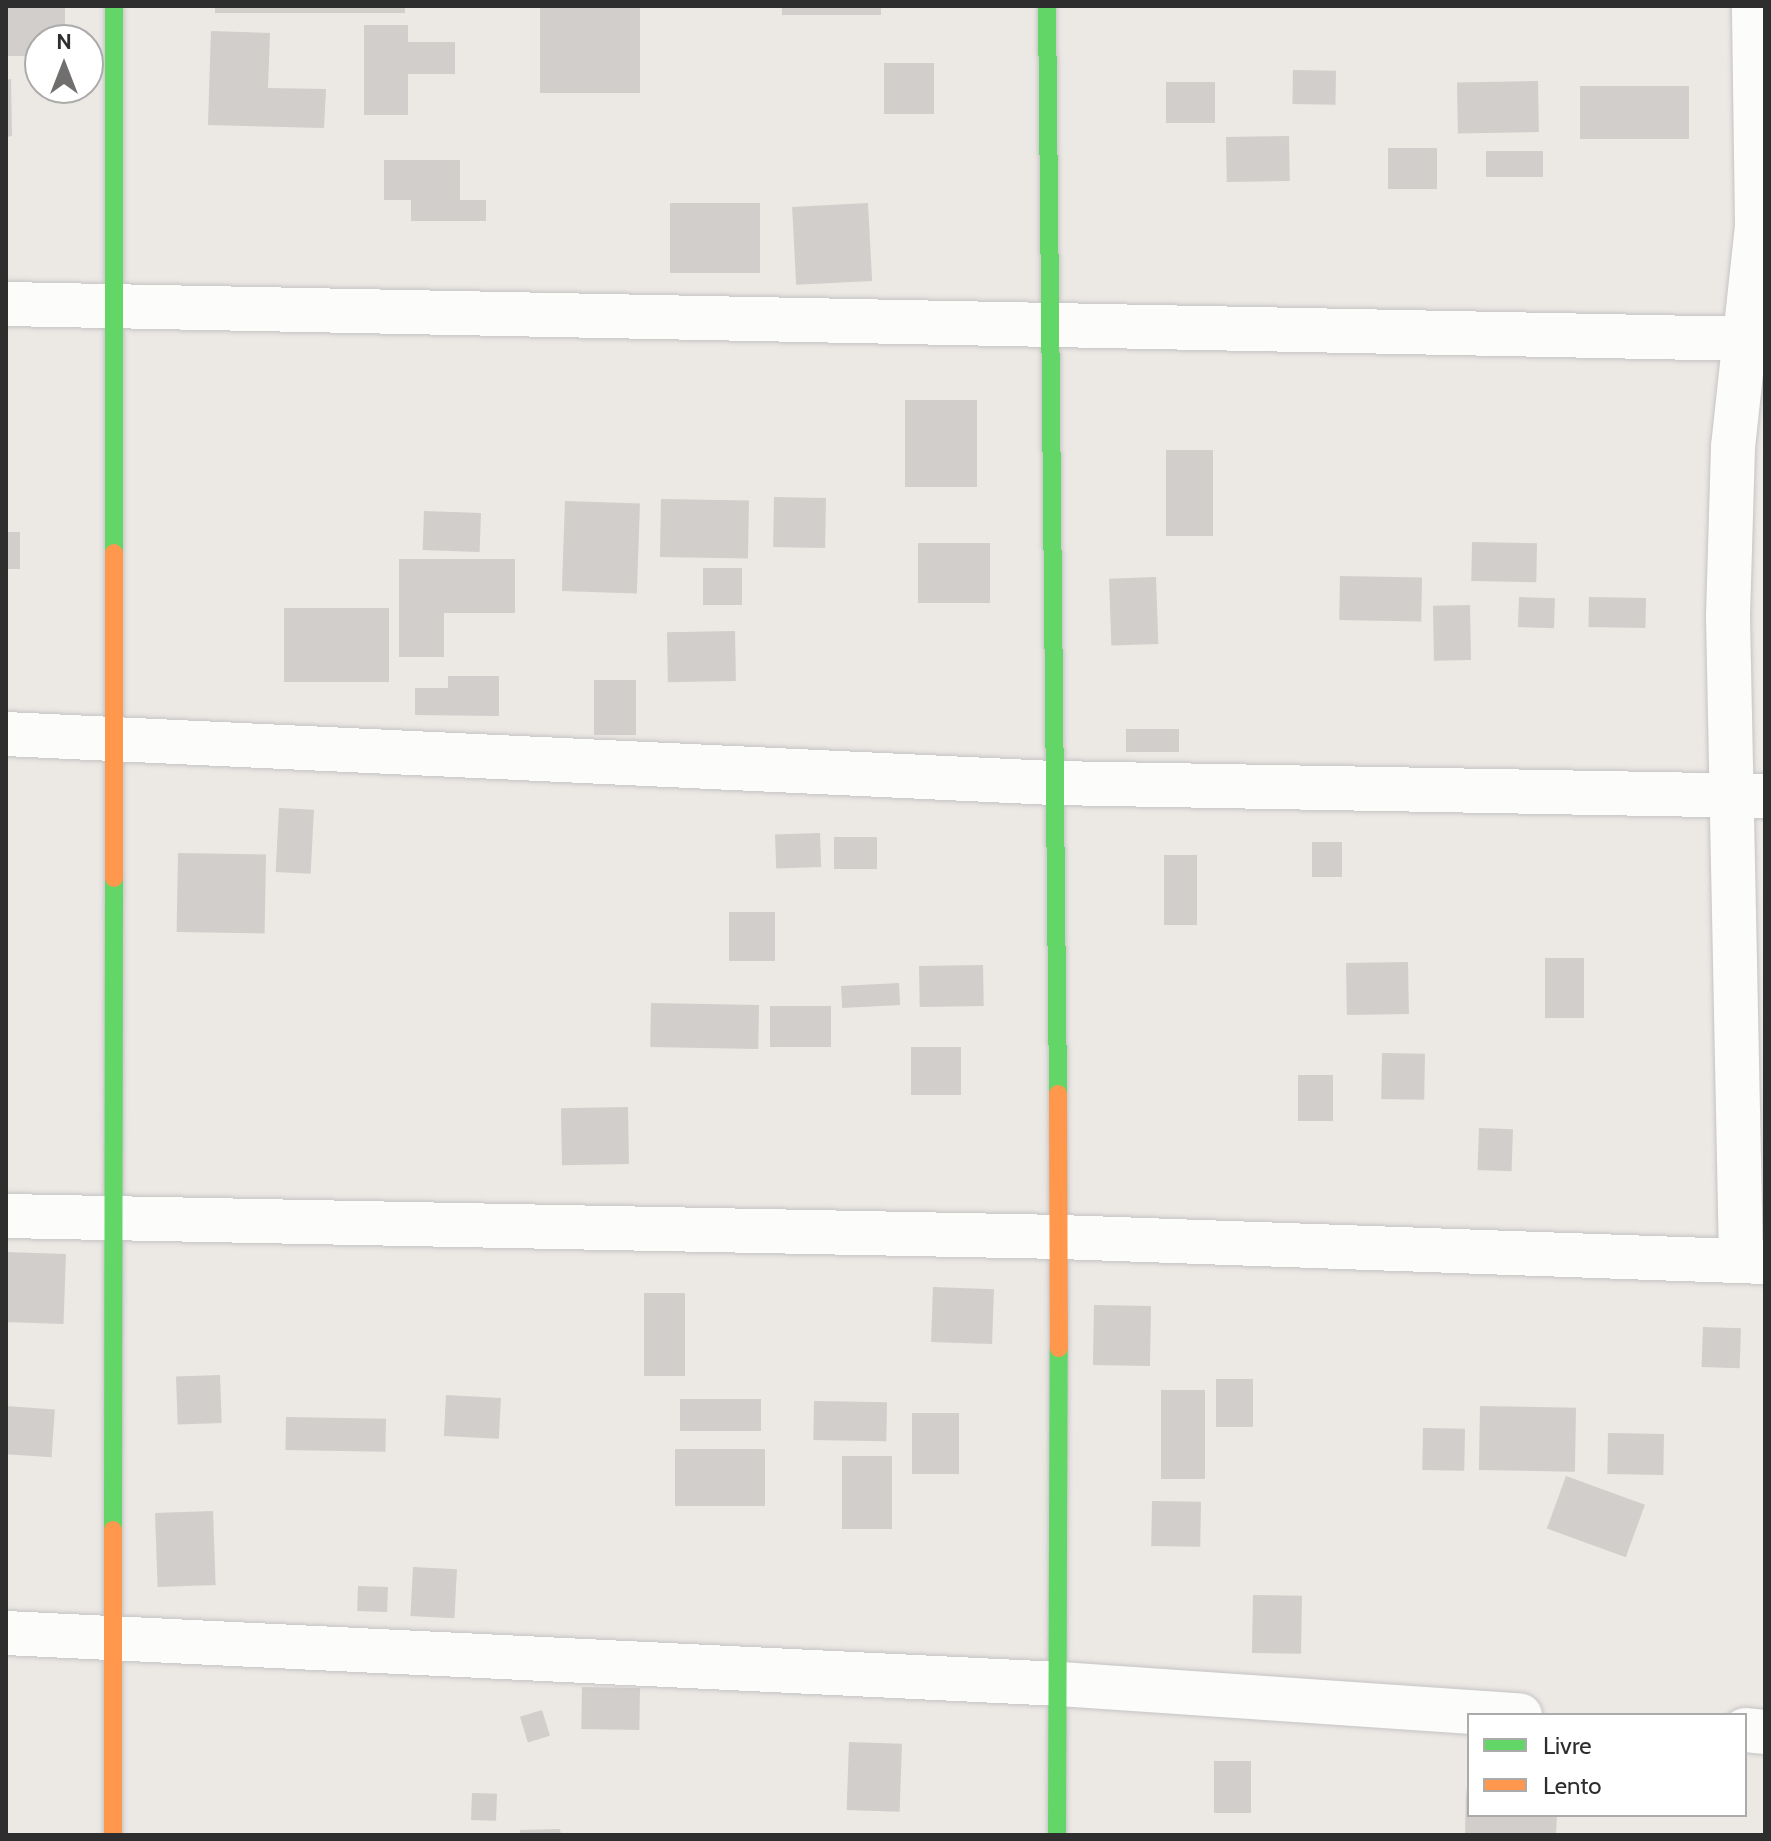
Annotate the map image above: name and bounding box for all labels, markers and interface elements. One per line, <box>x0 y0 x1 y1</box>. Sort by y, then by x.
north arrow <box>24 24 104 104</box>
text: N <box>56 28 72 55</box>
legend <box>1467 1713 1747 1817</box>
text: Livre <box>1543 1731 1591 1760</box>
text: Lento <box>1543 1771 1602 1800</box>

